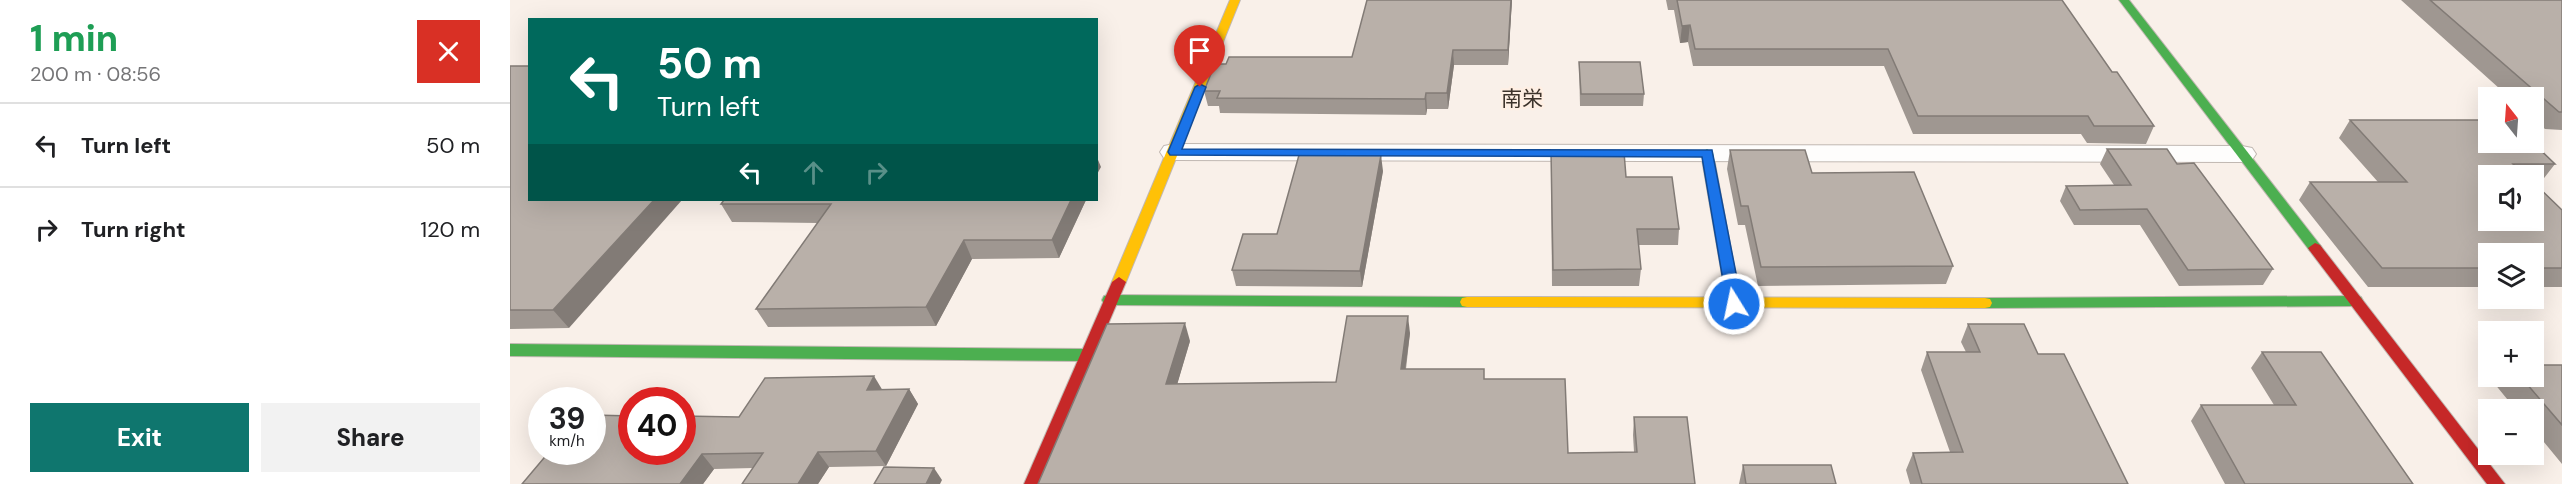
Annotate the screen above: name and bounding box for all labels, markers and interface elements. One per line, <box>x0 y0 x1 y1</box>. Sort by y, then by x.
text: 1 min <box>30 15 118 62</box>
button: close <box>417 20 480 83</box>
pin <box>1174 25 1225 87</box>
icon: arrive <box>1183 34 1216 67</box>
text: 50 m <box>657 36 762 91</box>
icon: left <box>558 42 636 120</box>
text: 200 m · 08:56 <box>30 61 161 87</box>
district label: 南栄 <box>1501 85 1543 113</box>
north arrow <box>2478 87 2544 153</box>
map controls <box>2478 87 2544 465</box>
text: Turn left <box>657 89 760 124</box>
icon: left <box>30 129 63 162</box>
text: Turn left <box>81 131 171 160</box>
text: 50 m <box>426 131 480 160</box>
icon: left <box>734 156 767 189</box>
icon: ahead <box>797 156 830 189</box>
icon: right <box>860 156 893 189</box>
button: sound <box>2478 165 2544 231</box>
icon: right <box>30 213 63 246</box>
text: Turn right <box>81 215 186 244</box>
text: 120 m <box>420 215 480 244</box>
button: layers <box>2478 243 2544 309</box>
position arrow <box>1702 272 1766 336</box>
button: + <box>2478 321 2544 387</box>
speed limit sign: 40 <box>618 387 696 465</box>
text: 39 <box>549 399 585 438</box>
button: − <box>2478 399 2544 465</box>
button: Exit <box>30 403 249 472</box>
button: Share <box>261 403 480 472</box>
text: km/h <box>549 431 585 451</box>

